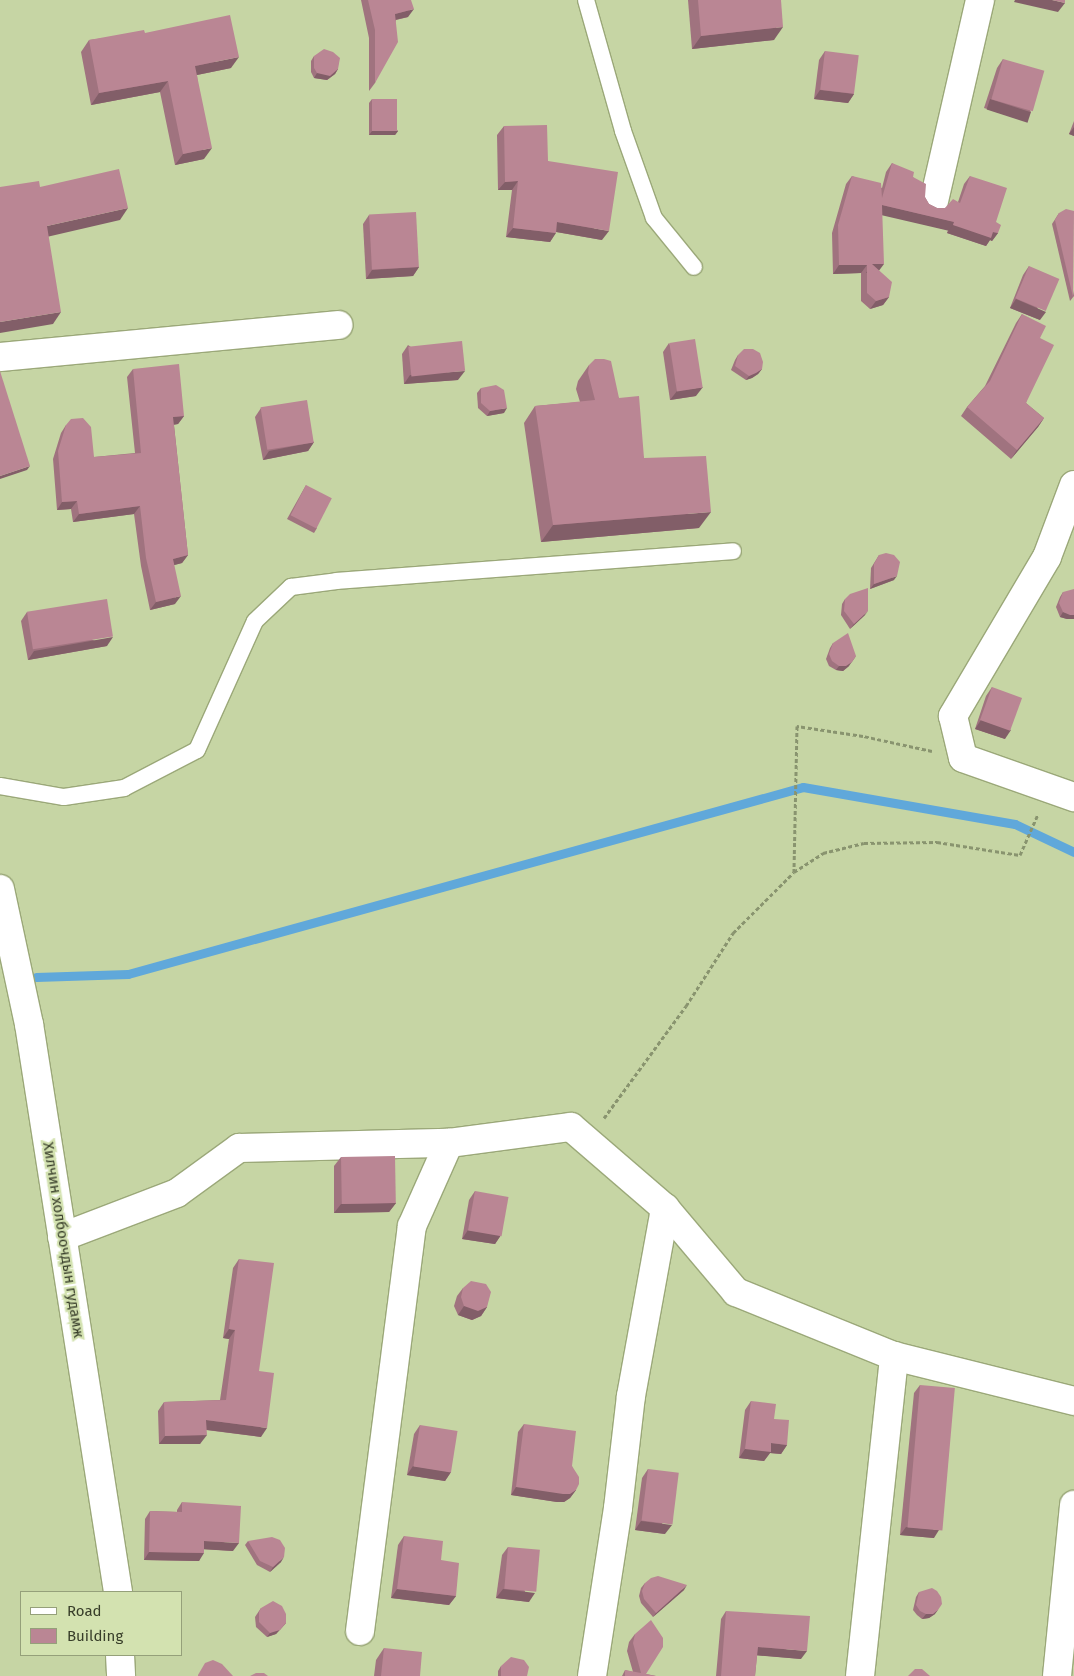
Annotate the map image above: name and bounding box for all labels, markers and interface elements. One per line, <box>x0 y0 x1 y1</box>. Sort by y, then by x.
street label: Хилчин холбоочдын гудамж <box>39 1141 87 1339</box>
legend <box>20 1591 182 1656</box>
text: Road <box>67 1602 102 1620</box>
text: Building <box>67 1627 123 1645</box>

